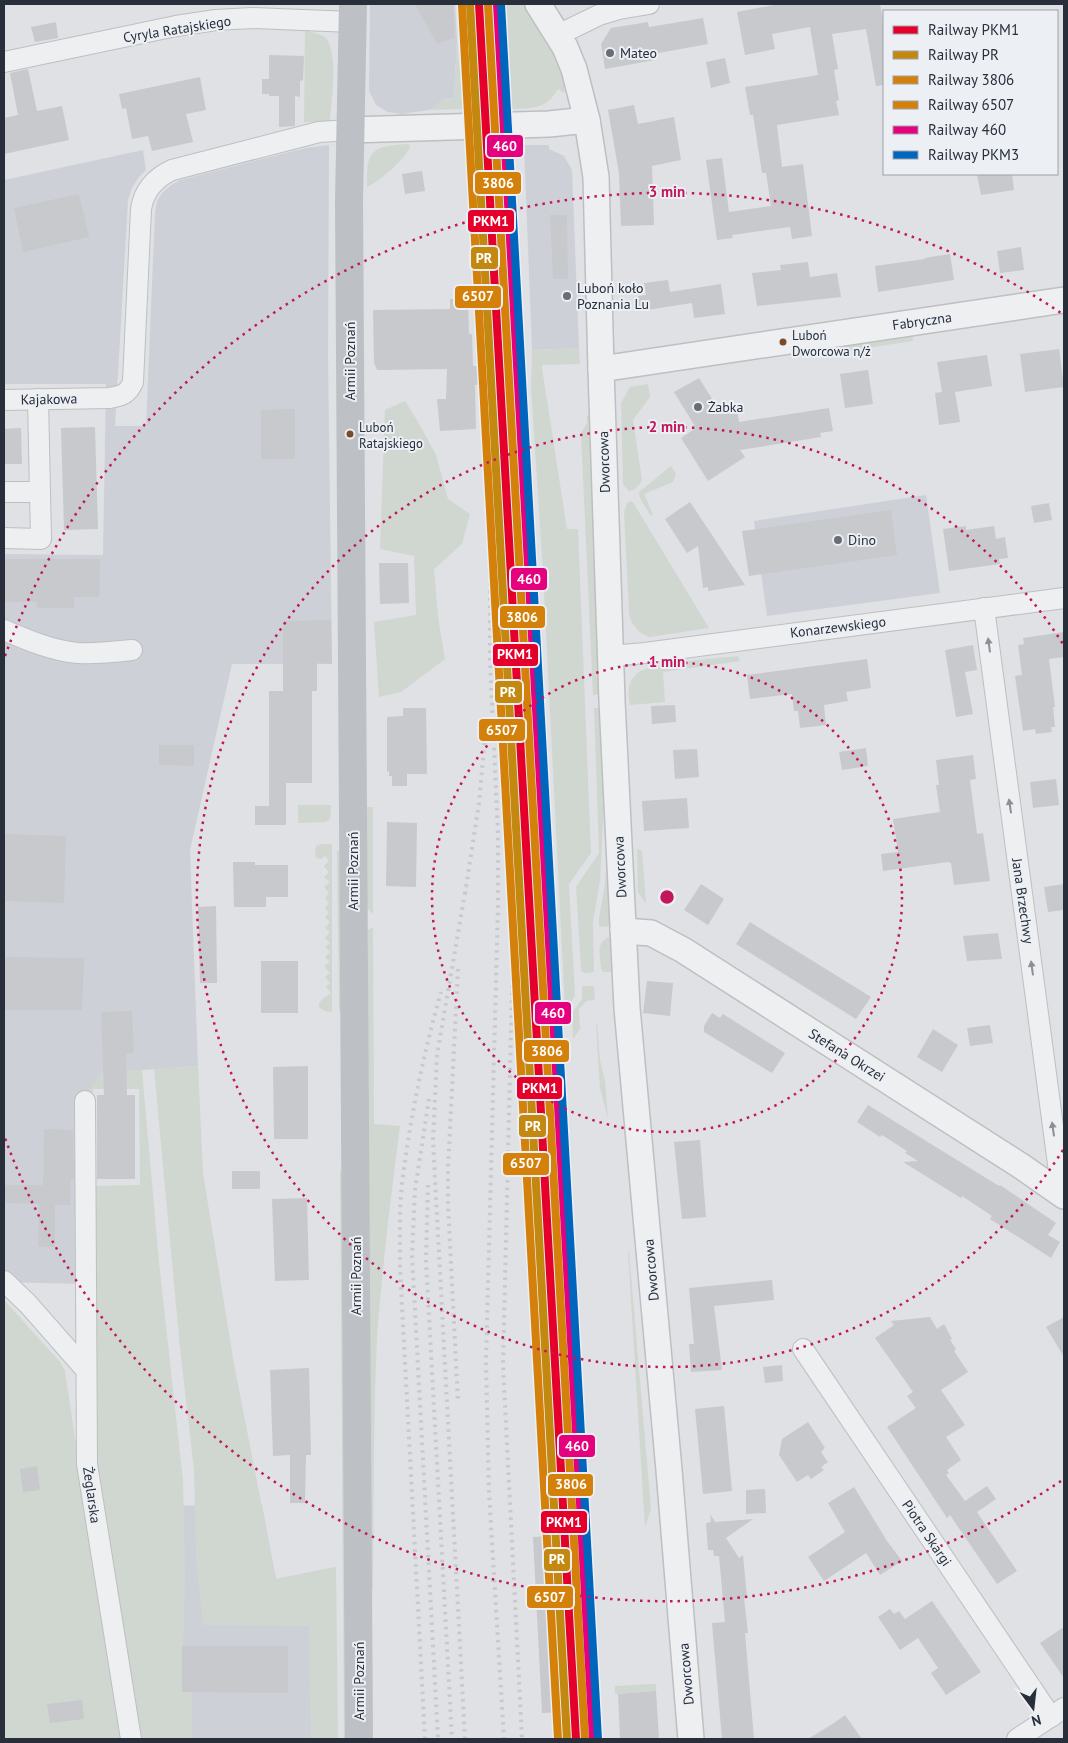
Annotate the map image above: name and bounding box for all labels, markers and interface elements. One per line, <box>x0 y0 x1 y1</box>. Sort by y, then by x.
legend <box>883 10 1058 175</box>
street label: Cyryla Ratajskiego <box>122 12 232 46</box>
text: Railway PKM1 <box>928 20 1019 39</box>
place label: Mateo <box>620 44 657 62</box>
text: Railway PR <box>928 45 999 64</box>
marker: Mateo <box>604 47 616 59</box>
text: Railway 3806 <box>928 70 1014 89</box>
text: Railway 6507 <box>928 95 1014 114</box>
text: Railway 460 <box>928 120 1006 139</box>
line badge: 460 <box>486 134 524 158</box>
text: 460 <box>493 137 517 155</box>
text: Railway PKM3 <box>928 145 1019 164</box>
line badge: 3806 <box>474 171 522 195</box>
text: 3806 <box>482 174 514 192</box>
text: 3 min <box>649 182 685 201</box>
line badge: PKM1 <box>467 209 515 233</box>
text: PKM1 <box>473 212 509 230</box>
line badge: PR <box>470 246 499 270</box>
text: PR <box>476 249 493 267</box>
place label: Luboń koło Poznania Lu <box>577 279 649 313</box>
line badge: 6507 <box>454 285 502 309</box>
text: 6507 <box>462 287 494 305</box>
marker: Luboń koło Poznania Lu <box>561 290 573 302</box>
street label: Fabryczna <box>891 308 953 334</box>
street label: Armii Poznań <box>341 322 359 400</box>
place label: Luboń Dworcowa n/ż <box>792 327 871 360</box>
marker: Luboń Dworcowa n/ż <box>778 337 788 347</box>
street label: Kajakowa <box>20 390 78 408</box>
place label: Żabka <box>708 398 744 416</box>
marker: Żabka <box>692 401 704 413</box>
text: 2 min <box>649 417 685 436</box>
place label: Luboń Ratajskiego <box>359 419 423 452</box>
marker: Luboń Ratajskiego <box>345 429 355 439</box>
street label: Dworcowa <box>594 431 614 493</box>
place label: Dino <box>848 531 876 549</box>
marker: Dino <box>832 534 844 546</box>
line badge: 460 <box>510 567 548 591</box>
text: 460 <box>517 570 541 588</box>
line badge: 3806 <box>499 605 546 629</box>
text: 3806 <box>506 608 538 626</box>
street label: Konarzewskiego <box>789 612 887 642</box>
one-way arrow <box>984 637 992 653</box>
line badge: PKM1 <box>492 643 539 667</box>
text: PKM1 <box>497 645 533 663</box>
text: 1 min <box>649 652 685 671</box>
line badge: PR <box>494 680 523 704</box>
text: PR <box>500 683 517 701</box>
line badge: 6507 <box>478 718 526 742</box>
text: 6507 <box>486 721 518 739</box>
one-way arrow <box>1006 798 1014 814</box>
street label: Armii Poznań <box>344 832 362 910</box>
street label: Dworcowa <box>609 835 631 898</box>
street label: Jana Brzechwy <box>1008 856 1038 945</box>
centre of rings <box>658 888 676 906</box>
one-way arrow <box>1028 959 1036 975</box>
line badge: 460 <box>534 1001 572 1025</box>
text: 460 <box>541 1004 565 1022</box>
street label: Stefana Okrzei <box>805 1024 889 1086</box>
line badge: 3806 <box>523 1039 570 1063</box>
text: 3806 <box>531 1042 563 1060</box>
line badge: PKM1 <box>516 1076 563 1100</box>
text: PKM1 <box>522 1079 558 1097</box>
line badge: PR <box>518 1114 547 1138</box>
text: PR <box>525 1117 542 1135</box>
one-way arrow <box>1049 1120 1057 1136</box>
line badge: 6507 <box>502 1152 550 1176</box>
text: 6507 <box>510 1154 542 1172</box>
street label: Armii Poznań <box>347 1237 365 1315</box>
street label: Dworcowa <box>639 1238 663 1302</box>
line badge: 460 <box>558 1434 596 1458</box>
text: 460 <box>565 1437 589 1455</box>
street label: Żeglarska <box>79 1466 105 1524</box>
line badge: 3806 <box>547 1473 594 1497</box>
text: 3806 <box>555 1475 587 1493</box>
street label: Piotra Skargi <box>898 1496 956 1570</box>
line badge: PKM1 <box>540 1510 588 1534</box>
text: PKM1 <box>546 1513 582 1531</box>
line badge: PR <box>543 1548 571 1572</box>
text: PR <box>549 1550 566 1568</box>
line badge: 6507 <box>526 1585 574 1609</box>
text: 6507 <box>534 1588 566 1606</box>
street label: Armii Poznań <box>350 1642 368 1720</box>
street label: Dworcowa <box>674 1642 698 1706</box>
north arrow <box>1008 1683 1058 1733</box>
text: N <box>1030 1711 1043 1730</box>

